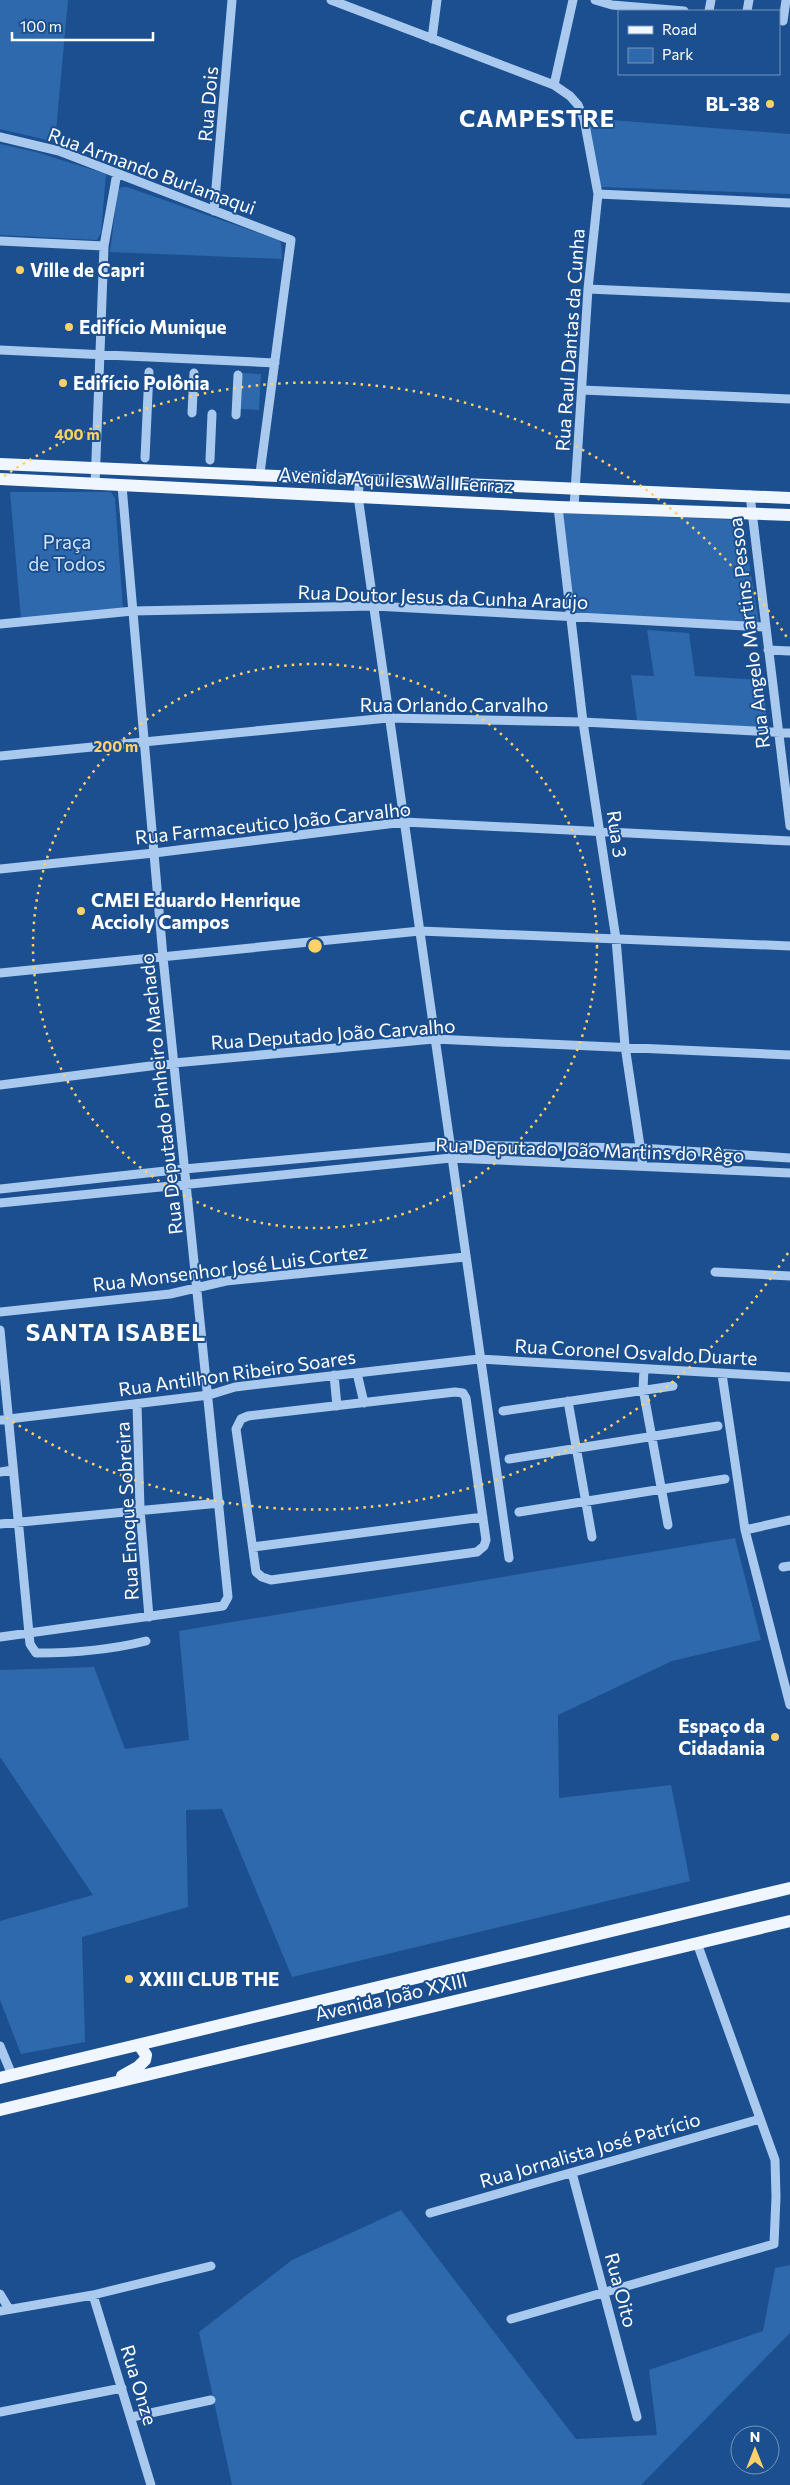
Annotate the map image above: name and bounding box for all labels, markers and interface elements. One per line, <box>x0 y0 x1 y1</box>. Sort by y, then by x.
scale bar <box>12 10 154 42</box>
legend <box>618 10 780 75</box>
text: 100 m <box>20 17 62 35</box>
text: Road <box>662 20 697 38</box>
text: Park <box>662 45 693 63</box>
street label: Rua Dois <box>193 65 222 143</box>
place label: BL-38 <box>705 92 760 115</box>
marker: BL-38 <box>764 98 776 110</box>
district label: CAMPESTRE <box>459 103 615 132</box>
street label: Rua Armando Burlamaqui <box>45 122 259 219</box>
street label: Rua Raul Dantas da Cunha <box>550 228 589 452</box>
place label: Ville de Capri <box>30 258 145 281</box>
marker: Ville de Capri <box>14 264 26 276</box>
place label: Edifício Munique <box>79 315 227 338</box>
marker: Edifício Munique <box>63 321 75 333</box>
place label: Edifício Polônia <box>73 371 210 394</box>
marker: Edifício Polônia <box>57 377 69 389</box>
text: 400 m <box>54 425 100 443</box>
street label: Avenida Aquiles Wall Ferraz <box>278 462 514 497</box>
street label: Rua Angelo Martins Pessoa <box>723 516 774 750</box>
park label: Praça de Todos <box>28 530 106 575</box>
street label: Rua Doutor Jesus da Cunha Araújo <box>297 580 589 613</box>
street label: Rua Orlando Carvalho <box>360 693 548 716</box>
text: 200 m <box>94 737 138 755</box>
street label: Rua Farmaceutico João Carvalho <box>134 797 412 848</box>
street label: Rua 3 <box>603 809 632 859</box>
place label: CMEI Eduardo Henrique Accioly Campos <box>91 888 301 933</box>
marker: CMEI Eduardo Henrique Accioly Campos <box>75 905 87 917</box>
centre of rings <box>306 937 324 955</box>
street label: Rua Deputado Pinheiro Machado <box>134 952 187 1236</box>
street label: Rua Deputado João Carvalho <box>210 1013 456 1054</box>
street label: Rua Deputado João Martins do Rêgo <box>435 1133 745 1166</box>
street label: Rua Monsenhor José Luis Cortez <box>91 1239 369 1296</box>
district label: SANTA ISABEL <box>26 1317 206 1346</box>
street label: Rua Coronel Osvaldo Duarte <box>514 1334 758 1369</box>
street label: Rua Antilhon Ribeiro Soares <box>117 1344 357 1401</box>
street label: Rua Enoque Sobreira <box>110 1421 143 1601</box>
place label: Espaço da Cidadania <box>678 1714 765 1759</box>
marker: Espaço da Cidadania <box>769 1731 781 1743</box>
place label: XXIII CLUB THE <box>139 1967 279 1990</box>
street label: Avenida João XXIII <box>313 1968 469 2025</box>
marker: XXIII CLUB THE <box>123 1973 135 1985</box>
street label: Rua Jornalista José Patrício <box>477 2107 703 2192</box>
street label: Rua Oito <box>601 2250 642 2330</box>
street label: Rua Onze <box>116 2342 163 2428</box>
north arrow <box>730 2425 780 2475</box>
text: N <box>750 2428 760 2445</box>

